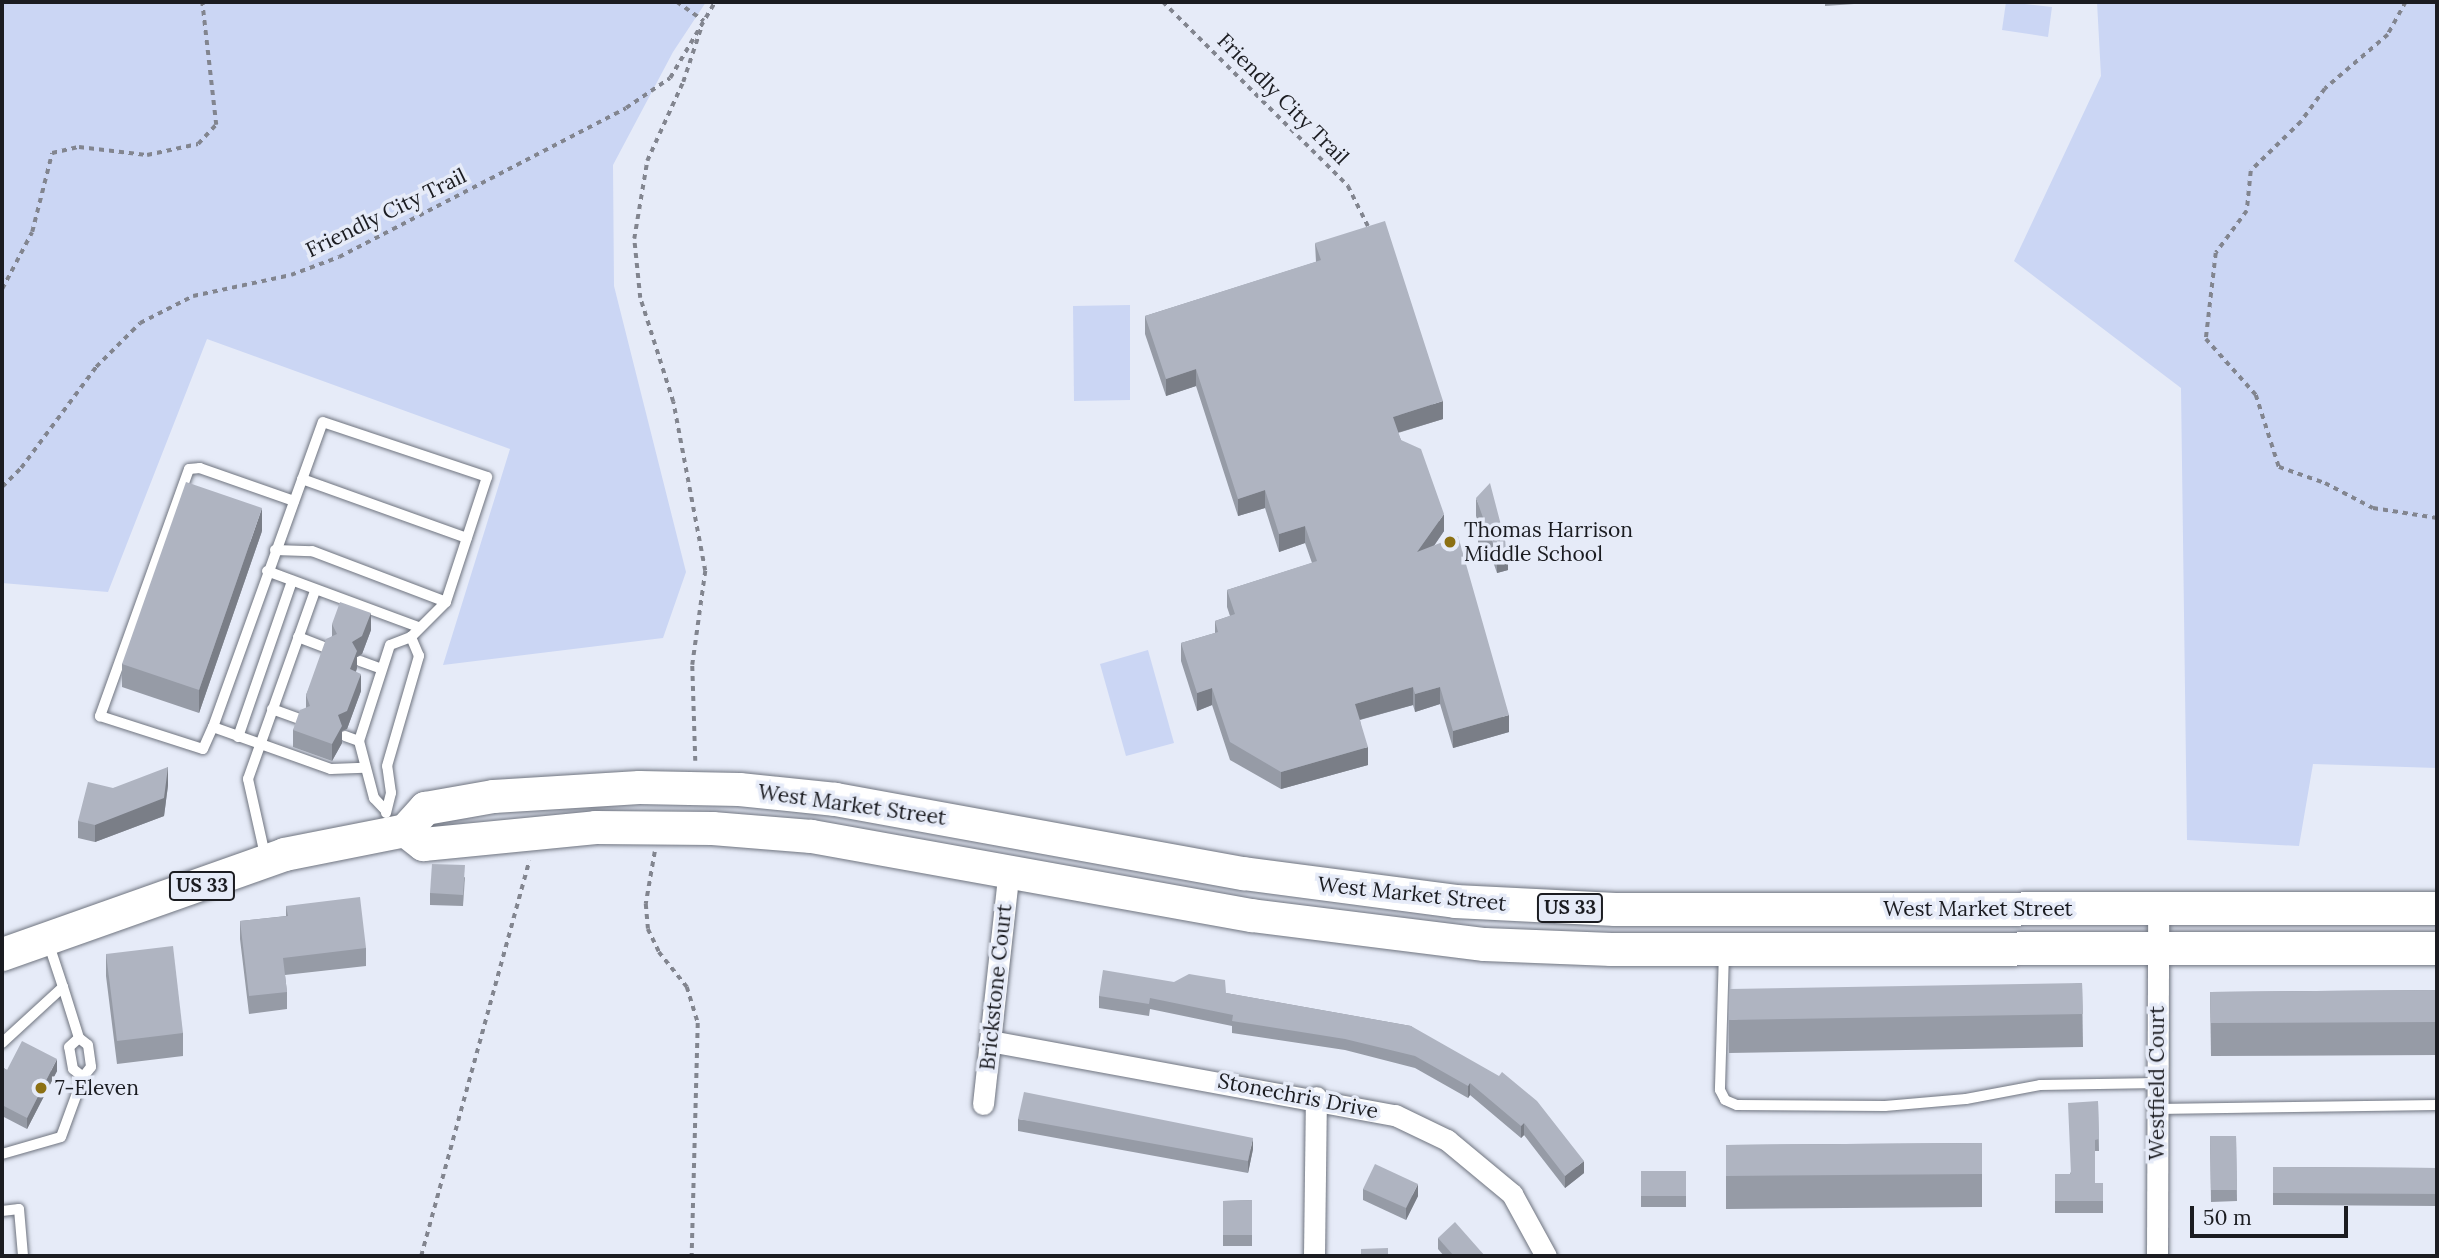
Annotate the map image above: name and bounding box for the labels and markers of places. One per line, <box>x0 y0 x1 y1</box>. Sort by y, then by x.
place label: Thomas Harrison Middle School <box>1464 517 1633 567</box>
marker: Thomas Harrison Middle School <box>1442 534 1458 550</box>
place label: 7-Eleven <box>55 1075 139 1101</box>
marker: 7-Eleven <box>33 1080 49 1096</box>

